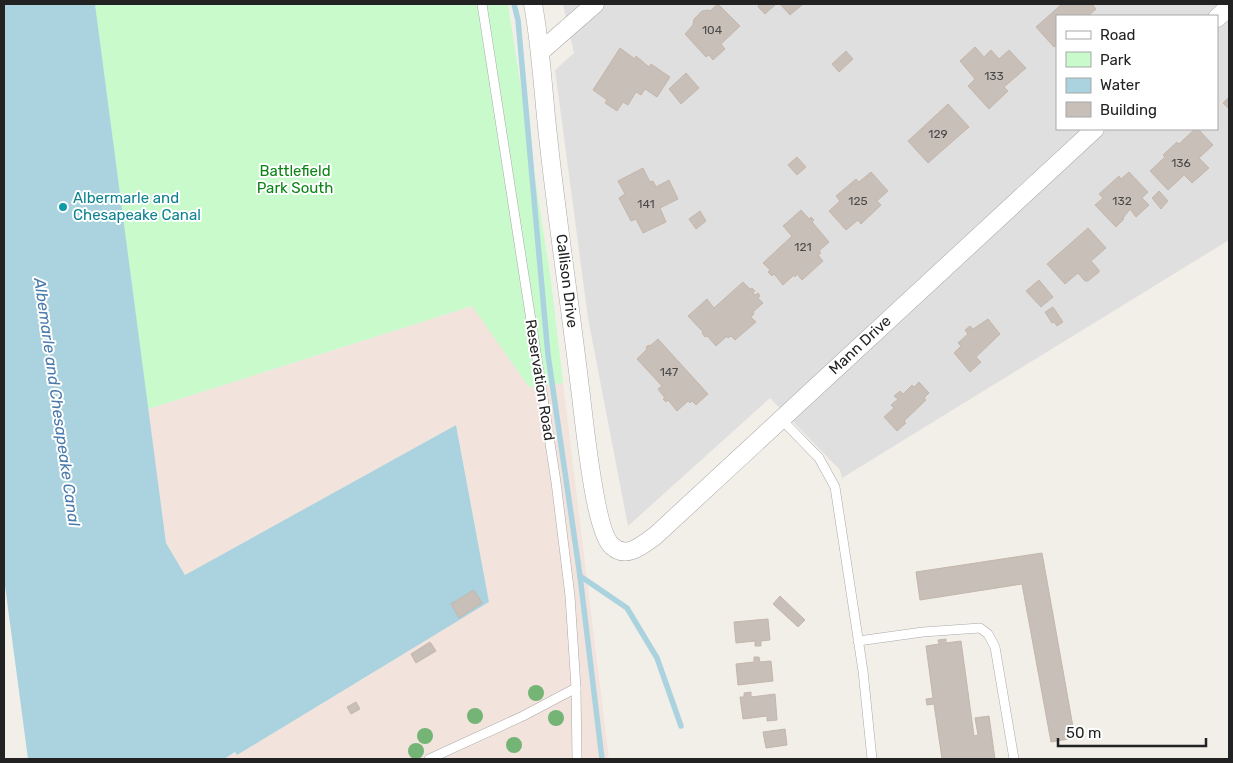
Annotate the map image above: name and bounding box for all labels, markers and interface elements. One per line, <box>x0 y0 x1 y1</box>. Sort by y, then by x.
legend <box>1056 15 1218 130</box>
house number: 104 <box>702 23 723 37</box>
text: Road <box>1100 26 1136 44</box>
text: Park <box>1100 51 1131 69</box>
house number: 133 <box>984 69 1004 83</box>
text: Water <box>1100 76 1140 94</box>
text: Building <box>1100 101 1157 119</box>
house number: 129 <box>928 127 948 141</box>
house number: 136 <box>1171 156 1191 170</box>
park label: Battlefield Park South <box>257 162 333 197</box>
place label: Albermarle and Chesapeake Canal <box>73 189 201 224</box>
house number: 125 <box>848 194 868 208</box>
house number: 132 <box>1112 194 1132 208</box>
house number: 141 <box>637 197 655 211</box>
marker: Albermarle and Chesapeake Canal <box>57 201 69 213</box>
street label: Callison Drive <box>552 233 582 329</box>
house number: 121 <box>794 240 812 254</box>
water label: Albemarle and Chesapeake Canal <box>30 276 84 529</box>
street label: Mann Drive <box>825 312 895 378</box>
street label: Reservation Road <box>522 318 558 442</box>
house number: 147 <box>660 365 678 379</box>
scale bar <box>1058 716 1206 748</box>
text: 50 m <box>1066 724 1101 742</box>

